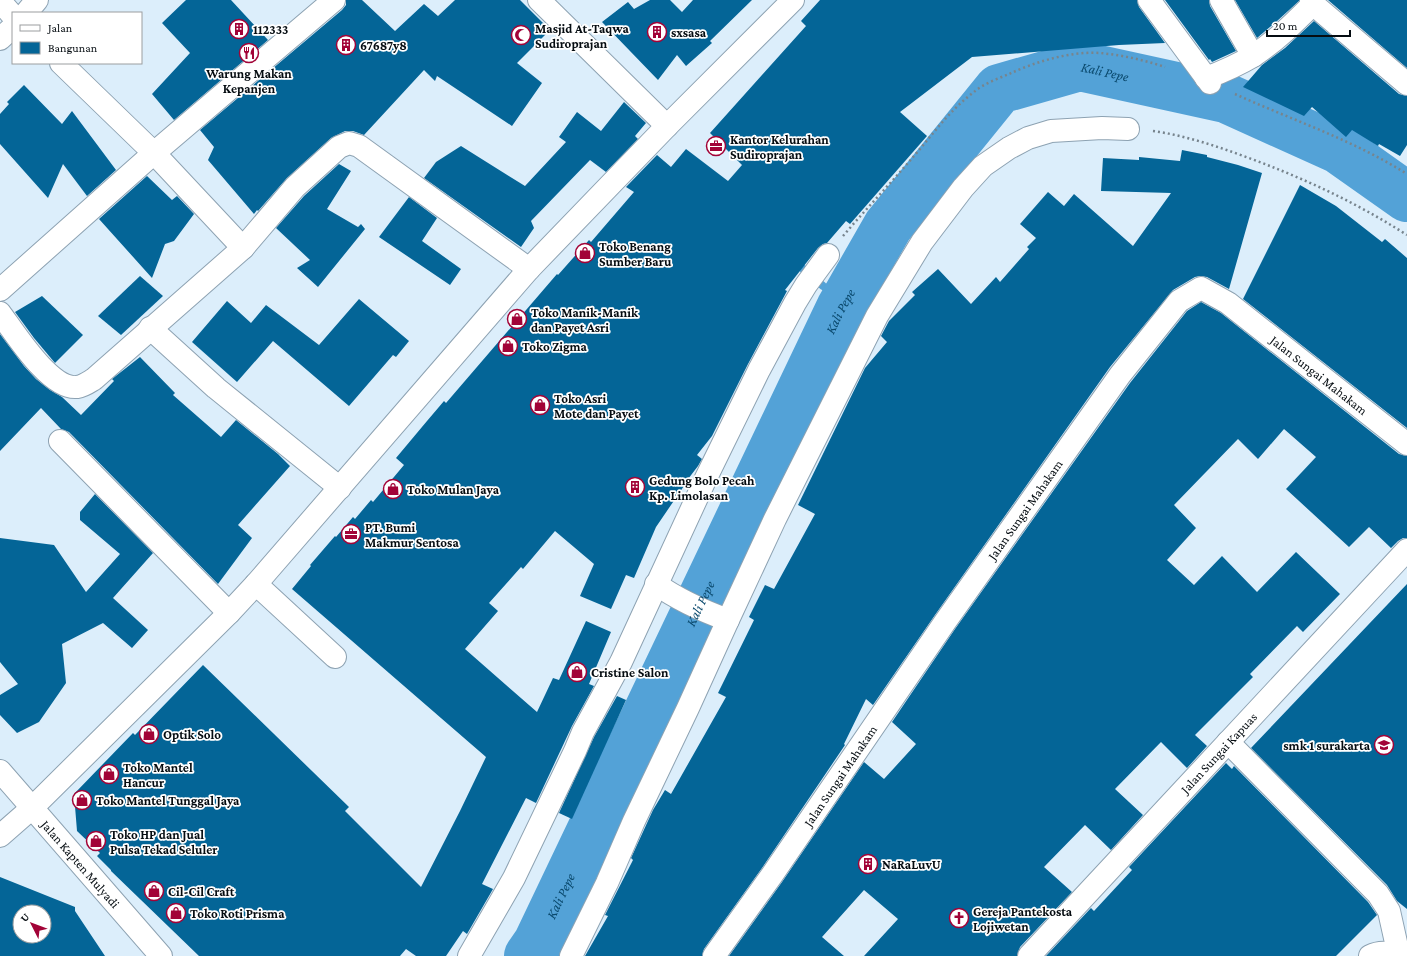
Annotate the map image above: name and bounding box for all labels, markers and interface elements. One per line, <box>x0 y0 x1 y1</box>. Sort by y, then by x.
legend <box>12 12 142 64</box>
scale bar <box>1267 12 1350 38</box>
building icon: 112333 <box>228 18 250 40</box>
text: 20 m <box>1273 19 1298 33</box>
text: Jalan <box>47 21 73 35</box>
place label: Masjid At-Taqwa Sudiroprajan <box>535 21 630 52</box>
building icon: sxsasa <box>646 21 668 43</box>
place label: 112333 <box>253 22 288 37</box>
mosque icon: Masjid At-Taqwa Sudiroprajan <box>510 24 532 46</box>
place label: sxsasa <box>671 25 707 40</box>
building icon: 67687y8 <box>335 34 357 56</box>
place label: 67687y8 <box>360 38 407 53</box>
text: Bangunan <box>48 41 98 55</box>
restaurant icon: Warung Makan Kepanjen <box>238 42 260 64</box>
water label: Kali Pepe <box>1080 58 1131 85</box>
place label: Warung Makan Kepanjen <box>205 66 292 97</box>
place label: Kantor Kelurahan Sudiroprajan <box>730 132 829 163</box>
office icon: Kantor Kelurahan Sudiroprajan <box>705 135 727 157</box>
place label: Toko Benang Sumber Baru <box>599 239 672 269</box>
shop icon: Toko Benang Sumber Baru <box>574 242 596 264</box>
water label: Kali Pepe <box>822 285 859 336</box>
place label: Toko Manik-Manik dan Payet Asri <box>531 305 639 335</box>
shop icon: Toko Manik-Manik dan Payet Asri <box>506 308 528 330</box>
street label: Jalan Sungai Mahakam <box>1267 332 1371 418</box>
shop icon: Toko Zigma <box>497 335 519 357</box>
place label: Toko Zigma <box>522 339 588 354</box>
place label: Toko Asri Mote dan Payet <box>554 391 639 421</box>
shop icon: Toko Asri Mote dan Payet <box>529 394 551 416</box>
street label: Jalan Sungai Mahakam <box>984 456 1066 564</box>
place label: Gedung Bolo Pecah Kp. Limolasan <box>649 473 755 503</box>
building icon: Gedung Bolo Pecah Kp. Limolasan <box>624 476 646 498</box>
shop icon: Toko Mulan Jaya <box>382 478 404 500</box>
place label: Toko Mulan Jaya <box>407 482 500 497</box>
place label: PT. Bumi Makmur Sentosa <box>365 520 459 550</box>
office icon: PT. Bumi Makmur Sentosa <box>340 523 362 545</box>
water label: Kali Pepe <box>682 578 718 629</box>
shop icon: Cristine Salon <box>566 661 588 683</box>
place label: Cristine Salon <box>591 665 669 680</box>
street label: Jalan Sungai Kapuas <box>1177 709 1260 797</box>
street label: Jalan Sungai Mahakam <box>800 722 881 830</box>
shop icon: Optik Solo <box>138 723 160 745</box>
place label: Optik Solo <box>163 727 221 742</box>
school or university icon: smk 1 surakarta <box>1373 734 1395 756</box>
place label: smk 1 surakarta <box>1283 738 1371 753</box>
place label: Toko Mantel Hancur <box>123 760 193 790</box>
shop icon: Toko Mantel Hancur <box>98 763 120 785</box>
shop icon: Toko Mantel Tunggal Jaya <box>71 789 93 811</box>
place label: Toko Mantel Tunggal Jaya <box>96 793 240 808</box>
street label: Jalan Kapten Mulyadi <box>37 816 123 912</box>
place label: Toko HP dan Jual Pulsa Tekad Seluler <box>110 827 218 857</box>
shop icon: Toko HP dan Jual Pulsa Tekad Seluler <box>85 830 107 852</box>
building icon: NaRaLuvU <box>857 853 879 875</box>
place label: NaRaLuvU <box>882 857 941 872</box>
water label: Kali Pepe <box>543 870 578 921</box>
shop icon: Cil-Cil Craft <box>143 880 165 902</box>
place label: Cil-Cil Craft <box>168 884 235 899</box>
shop icon: Toko Roti Prisma <box>165 902 187 924</box>
north arrow <box>12 904 52 944</box>
place label: Gereja Pantekosta Lojiwetan <box>973 904 1073 935</box>
place label: Toko Roti Prisma <box>190 906 285 921</box>
church icon: Gereja Pantekosta Lojiwetan <box>948 907 970 929</box>
text: U <box>18 910 32 924</box>

